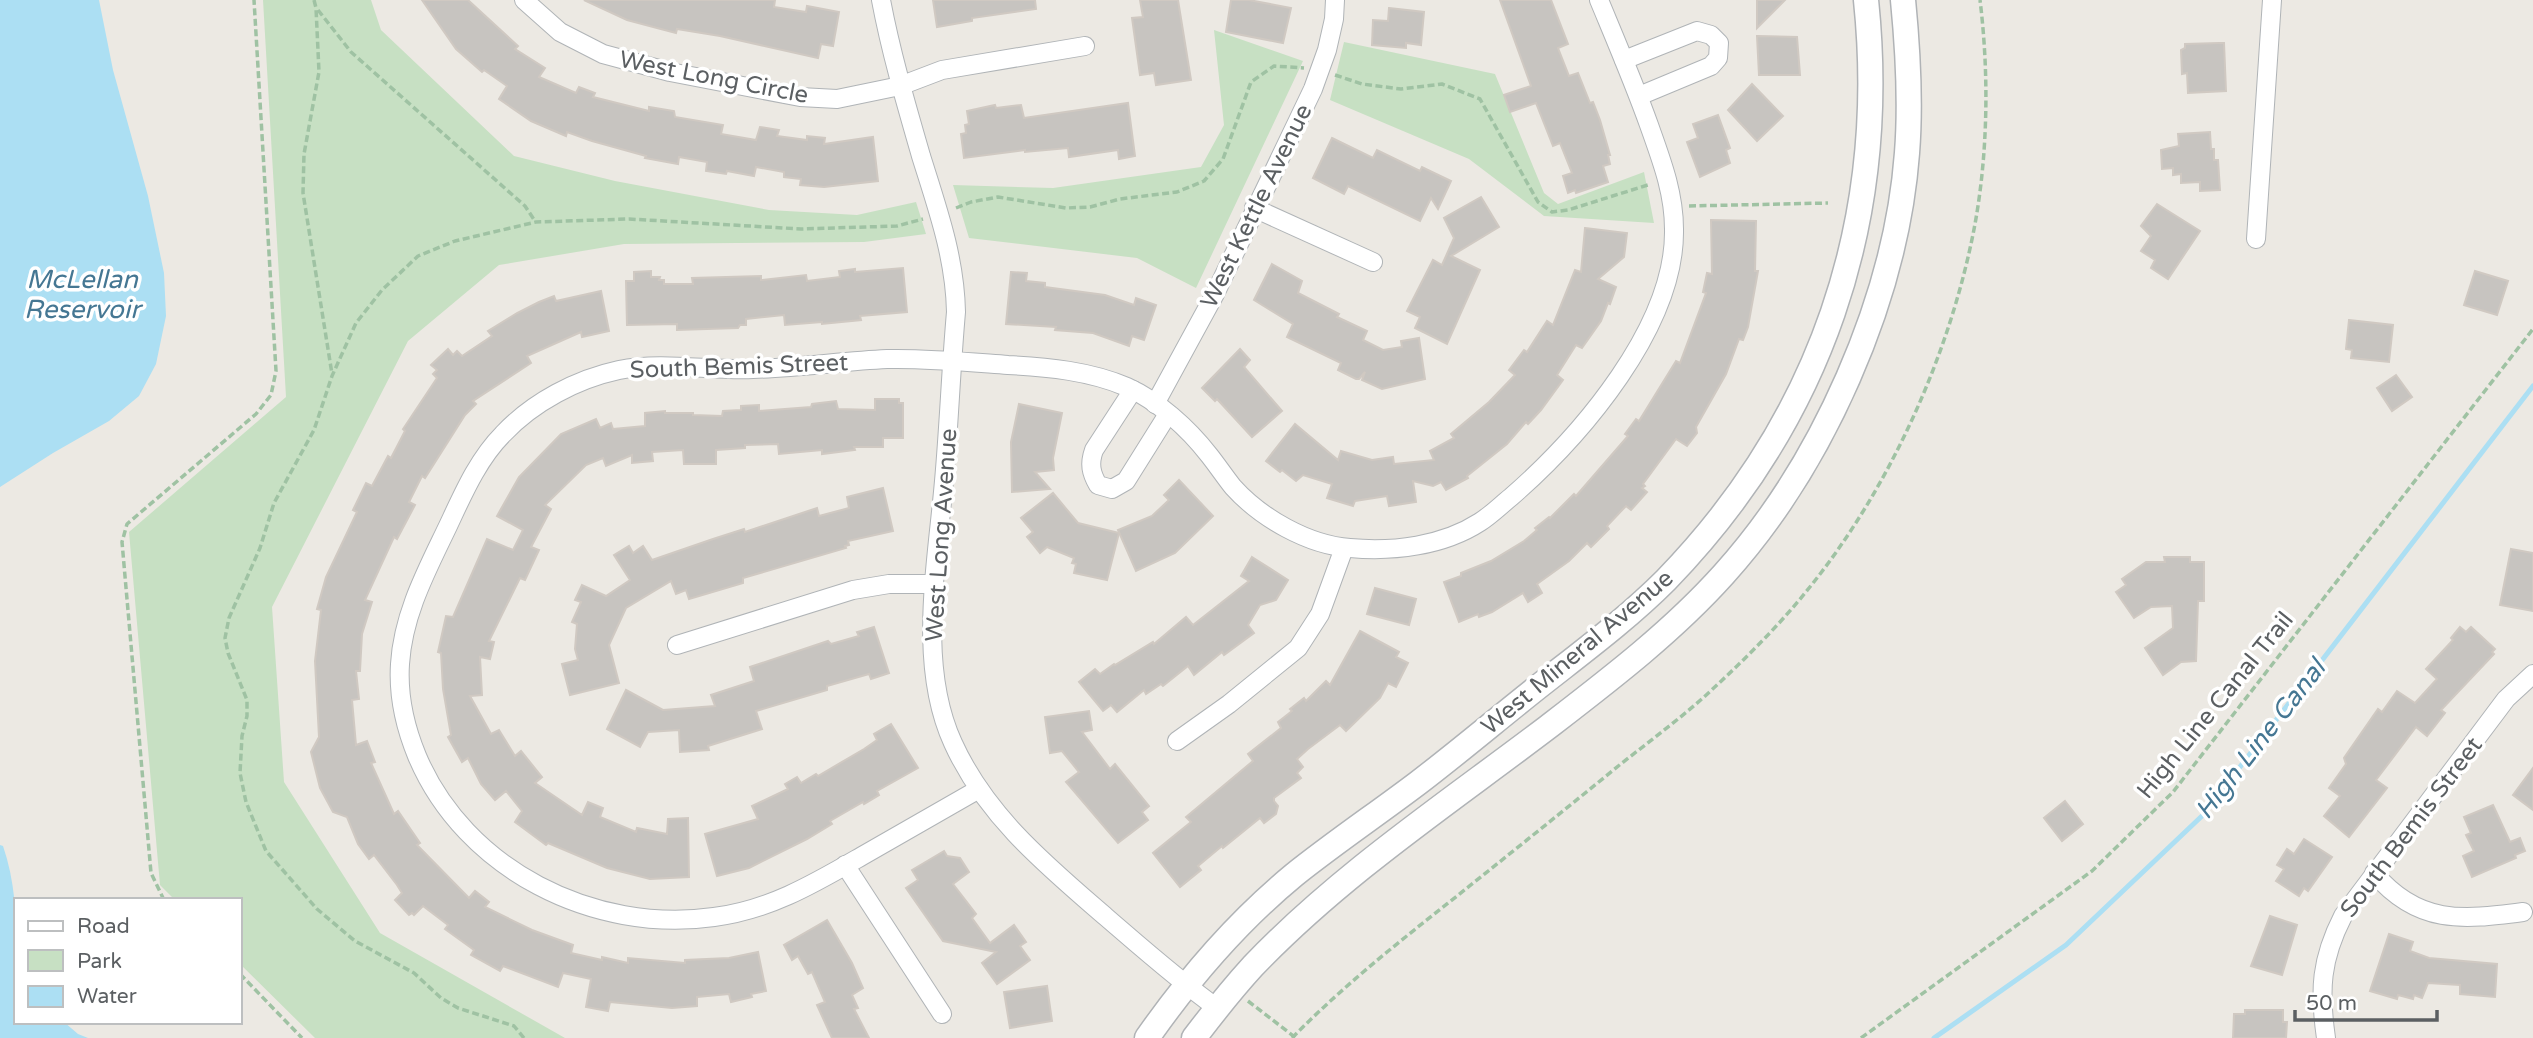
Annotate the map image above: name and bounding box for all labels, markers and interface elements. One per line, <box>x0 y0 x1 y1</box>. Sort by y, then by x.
street label: West Long Circle <box>617 45 811 110</box>
street label: West Kettle Avenue <box>1194 100 1318 313</box>
water label: McLellan Reservoir <box>24 264 143 325</box>
street label: South Bemis Street <box>629 348 849 385</box>
street label: West Long Avenue <box>920 427 963 643</box>
street label: West Mineral Avenue <box>1475 564 1679 741</box>
street label: High Line Canal Trail <box>2131 606 2299 804</box>
water label: High Line Canal <box>2188 653 2332 825</box>
street label: South Bemis Street <box>2334 731 2489 923</box>
legend <box>14 898 242 1024</box>
text: Road <box>77 914 130 939</box>
text: Park <box>77 949 122 974</box>
scale bar <box>2295 978 2437 1022</box>
text: Water <box>77 984 137 1009</box>
text: 50 m <box>2306 991 2357 1016</box>

